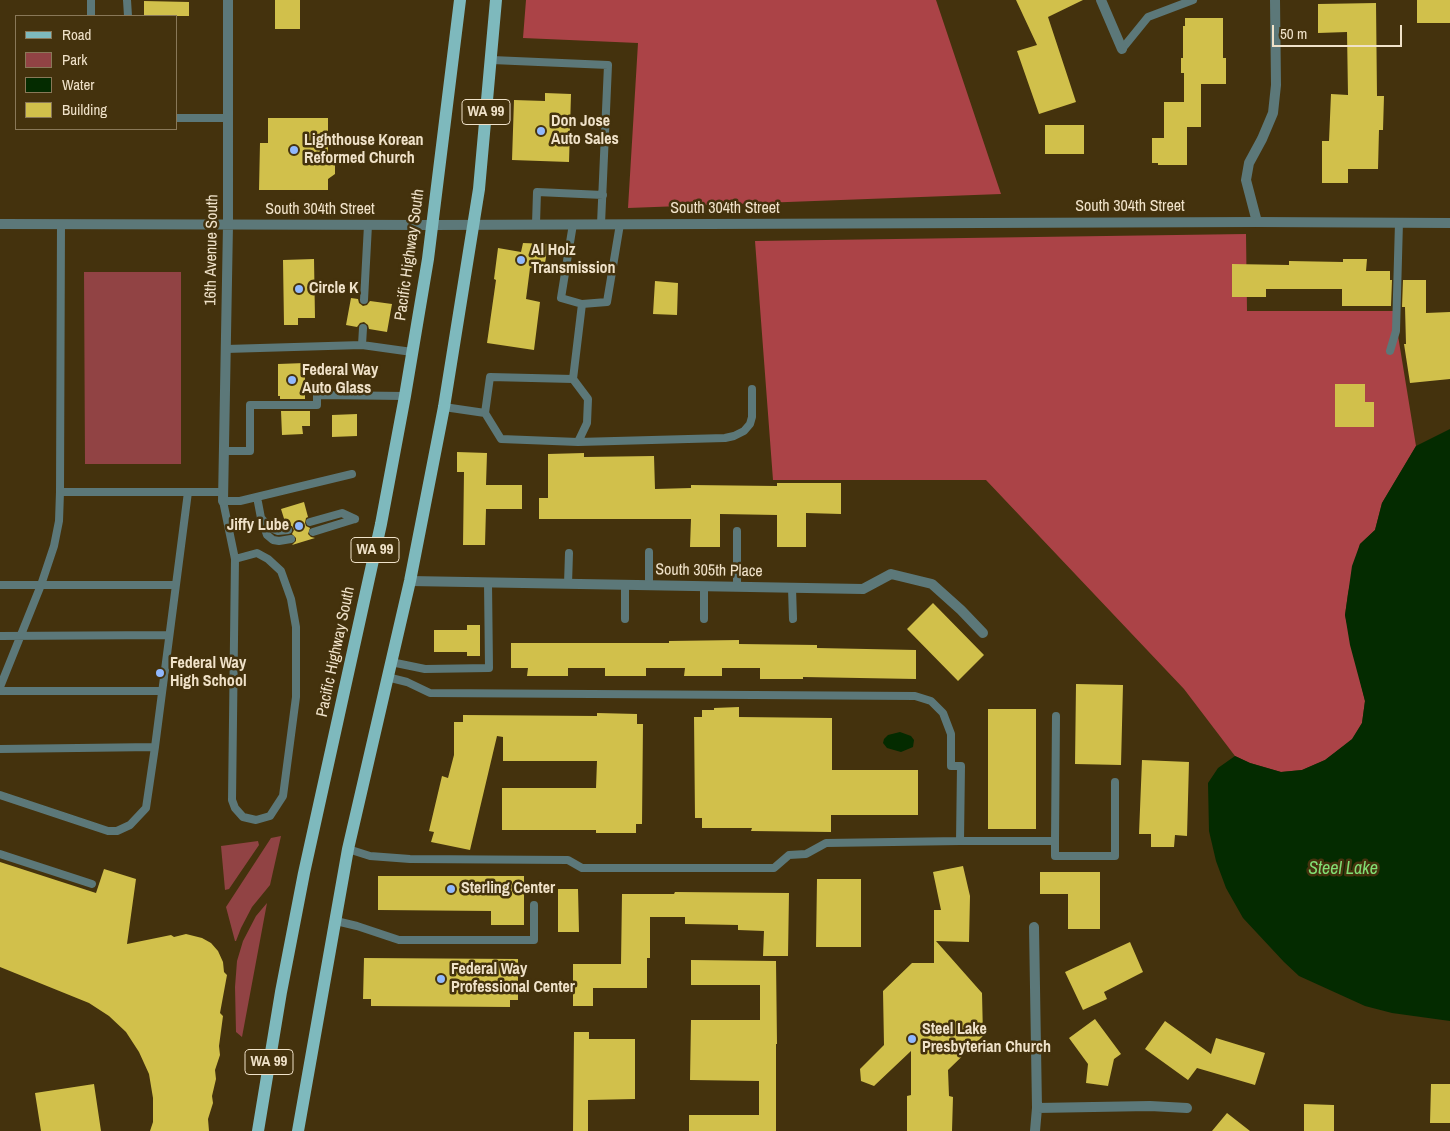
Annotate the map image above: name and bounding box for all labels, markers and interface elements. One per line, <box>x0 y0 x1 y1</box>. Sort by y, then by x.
legend <box>15 15 178 130</box>
scale bar <box>1275 15 1405 47</box>
text: 50 m <box>1280 23 1307 44</box>
text: Road <box>62 24 91 45</box>
text: Park <box>62 49 87 70</box>
text: Water <box>62 74 94 95</box>
text: Building <box>62 99 107 120</box>
road number: WA 99 <box>462 100 510 124</box>
place label: Don Jose Auto Sales <box>551 112 619 150</box>
marker: Don Jose Auto Sales <box>535 125 547 137</box>
place label: Lighthouse Korean Reformed Church <box>304 131 424 169</box>
marker: Lighthouse Korean Reformed Church <box>288 144 300 156</box>
street label: Pacific Highway South <box>391 188 429 322</box>
street label: 16th Avenue South <box>201 194 223 306</box>
street label: South 304th Street <box>1075 197 1185 217</box>
street label: South 304th Street <box>670 199 780 219</box>
street label: South 304th Street <box>265 200 375 220</box>
place label: Al Holz Transmission <box>531 241 616 279</box>
marker: Al Holz Transmission <box>515 254 527 266</box>
place label: Circle K <box>309 279 359 299</box>
marker: Circle K <box>293 283 305 295</box>
place label: Federal Way Auto Glass <box>302 361 378 399</box>
marker: Federal Way Auto Glass <box>286 374 298 386</box>
place label: Jiffy Lube <box>227 516 289 536</box>
marker: Jiffy Lube <box>293 520 305 532</box>
road number: WA 99 <box>351 538 399 562</box>
street label: South 305th Place <box>655 560 763 582</box>
street label: Pacific Highway South <box>313 585 359 719</box>
place label: Federal Way High School <box>170 654 247 692</box>
marker: Federal Way High School <box>154 667 166 679</box>
water label: Steel Lake <box>1308 858 1378 880</box>
place label: Sterling Center <box>461 879 555 899</box>
marker: Sterling Center <box>445 883 457 895</box>
place label: Federal Way Professional Center <box>451 960 575 998</box>
marker: Federal Way Professional Center <box>435 973 447 985</box>
place label: Steel Lake Presbyterian Church <box>922 1020 1051 1058</box>
marker: Steel Lake Presbyterian Church <box>906 1033 918 1045</box>
road number: WA 99 <box>245 1050 293 1074</box>

